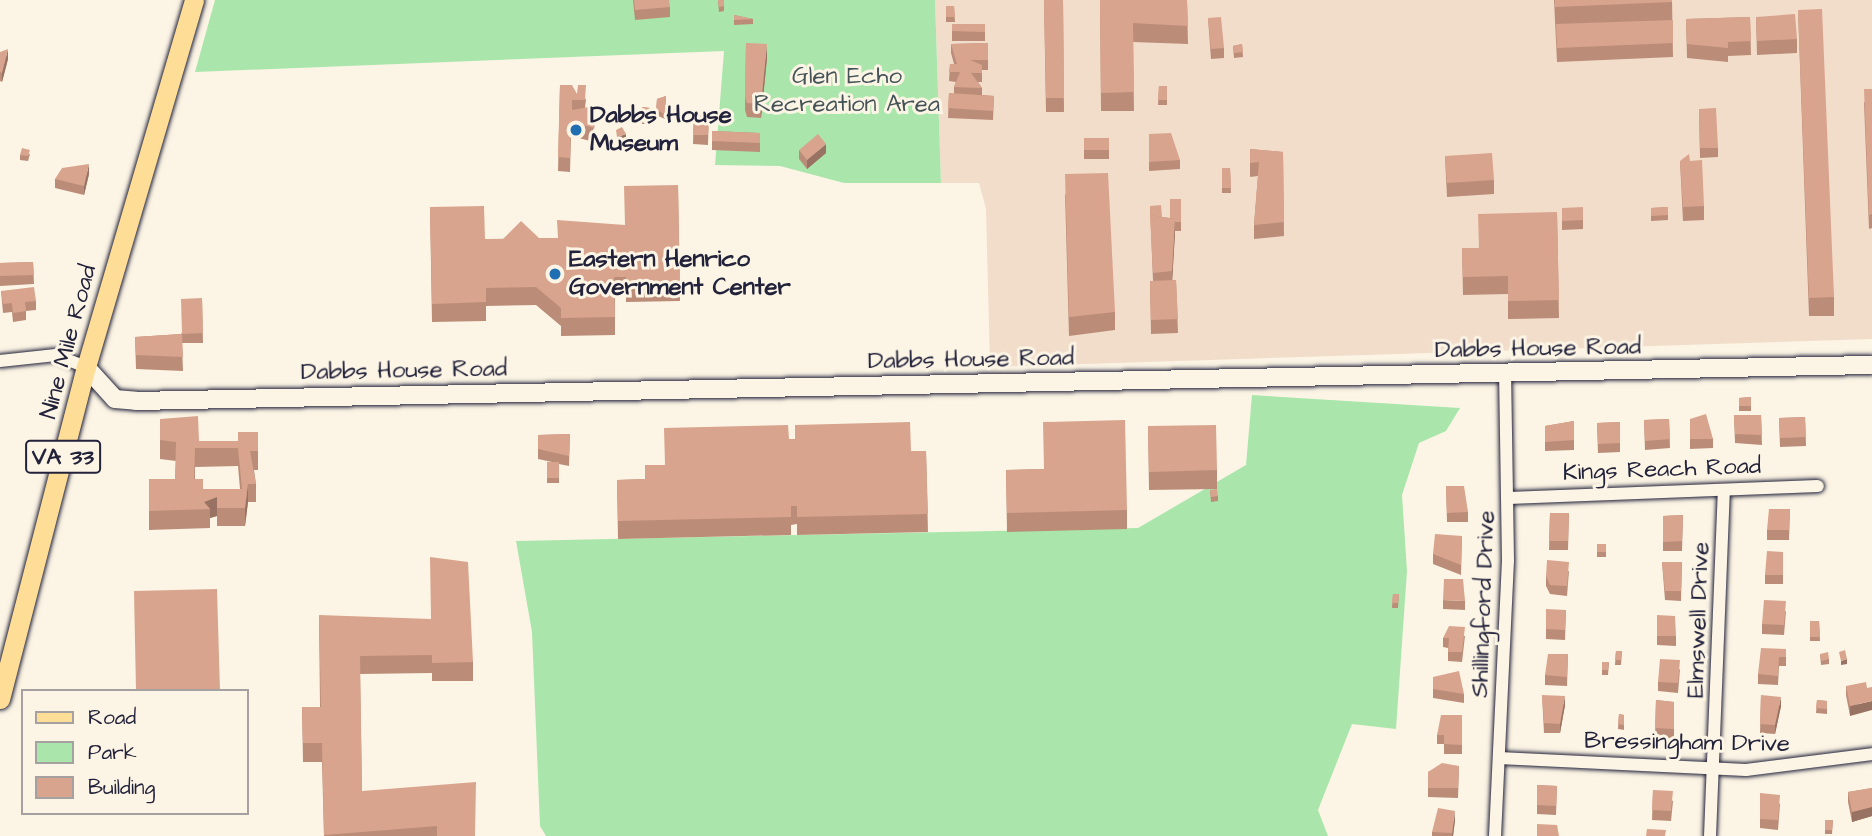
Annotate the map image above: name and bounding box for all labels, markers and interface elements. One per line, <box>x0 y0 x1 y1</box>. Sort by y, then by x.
park label: Glen Echo Recreation Area <box>754 63 940 119</box>
place label: Dabbs House Museum <box>590 102 732 158</box>
marker: Dabbs House Museum <box>568 122 584 138</box>
place label: Eastern Henrico Government Center <box>569 246 791 302</box>
street label: Nine Mile Road <box>35 262 103 422</box>
marker: Eastern Henrico Government Center <box>547 266 563 282</box>
street label: Dabbs House Road <box>1435 333 1641 365</box>
street label: Dabbs House Road <box>868 344 1074 376</box>
street label: Dabbs House Road <box>301 355 507 387</box>
road number: VA 33 <box>24 438 102 477</box>
street label: Kings Reach Road <box>1562 452 1762 488</box>
street label: Shillingford Drive <box>1466 510 1502 698</box>
street label: Elmswell Drive <box>1682 541 1716 699</box>
legend <box>21 689 248 815</box>
text: Road <box>88 703 136 732</box>
street label: Bressingham Drive <box>1584 727 1790 759</box>
text: Park <box>88 738 137 767</box>
text: Building <box>88 773 155 802</box>

